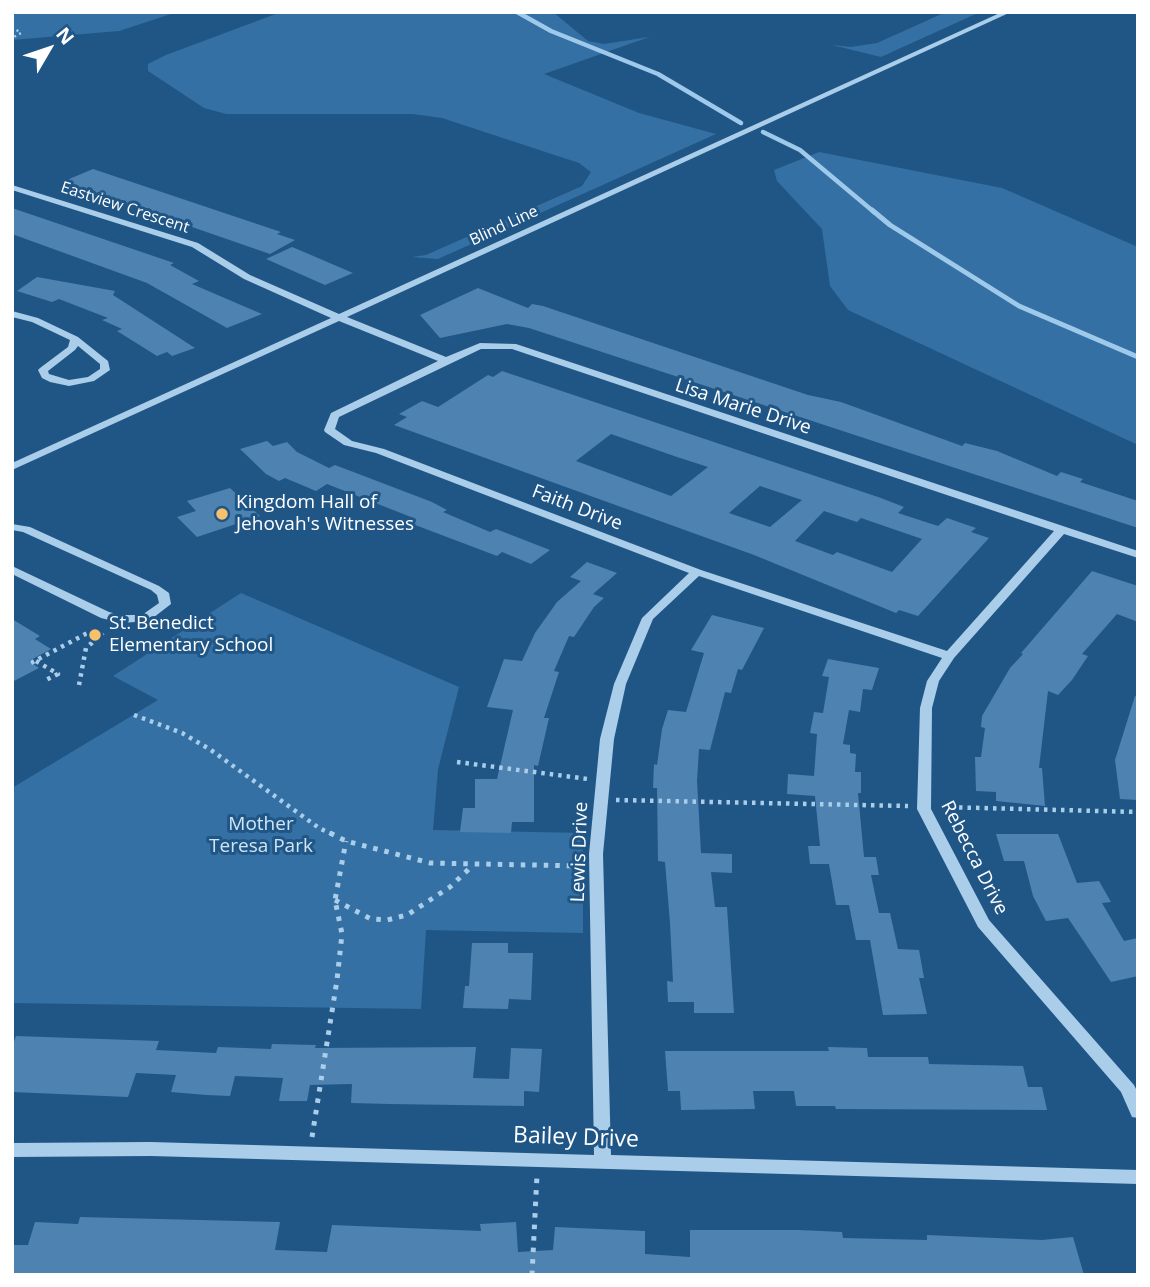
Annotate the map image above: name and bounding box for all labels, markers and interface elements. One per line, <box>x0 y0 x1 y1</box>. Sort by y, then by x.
north arrow <box>14 14 84 84</box>
text: N <box>50 22 80 50</box>
street label: Eastview Crescent <box>58 178 192 238</box>
street label: Blind Line <box>467 202 541 250</box>
street label: Lisa Marie Drive <box>672 374 814 440</box>
street label: Faith Drive <box>529 480 625 536</box>
place label: Kingdom Hall of Jehovah's Witnesses <box>236 492 414 536</box>
marker: Kingdom Hall of Jehovah's Witnesses <box>214 506 230 522</box>
place label: St. Benedict Elementary School <box>109 613 273 657</box>
marker: St. Benedict Elementary School <box>87 627 103 643</box>
street label: Rebecca Drive <box>935 797 1013 919</box>
street label: Lewis Drive <box>567 801 593 903</box>
park label: Mother Teresa Park <box>209 814 313 858</box>
street label: Bailey Drive <box>513 1122 639 1154</box>

